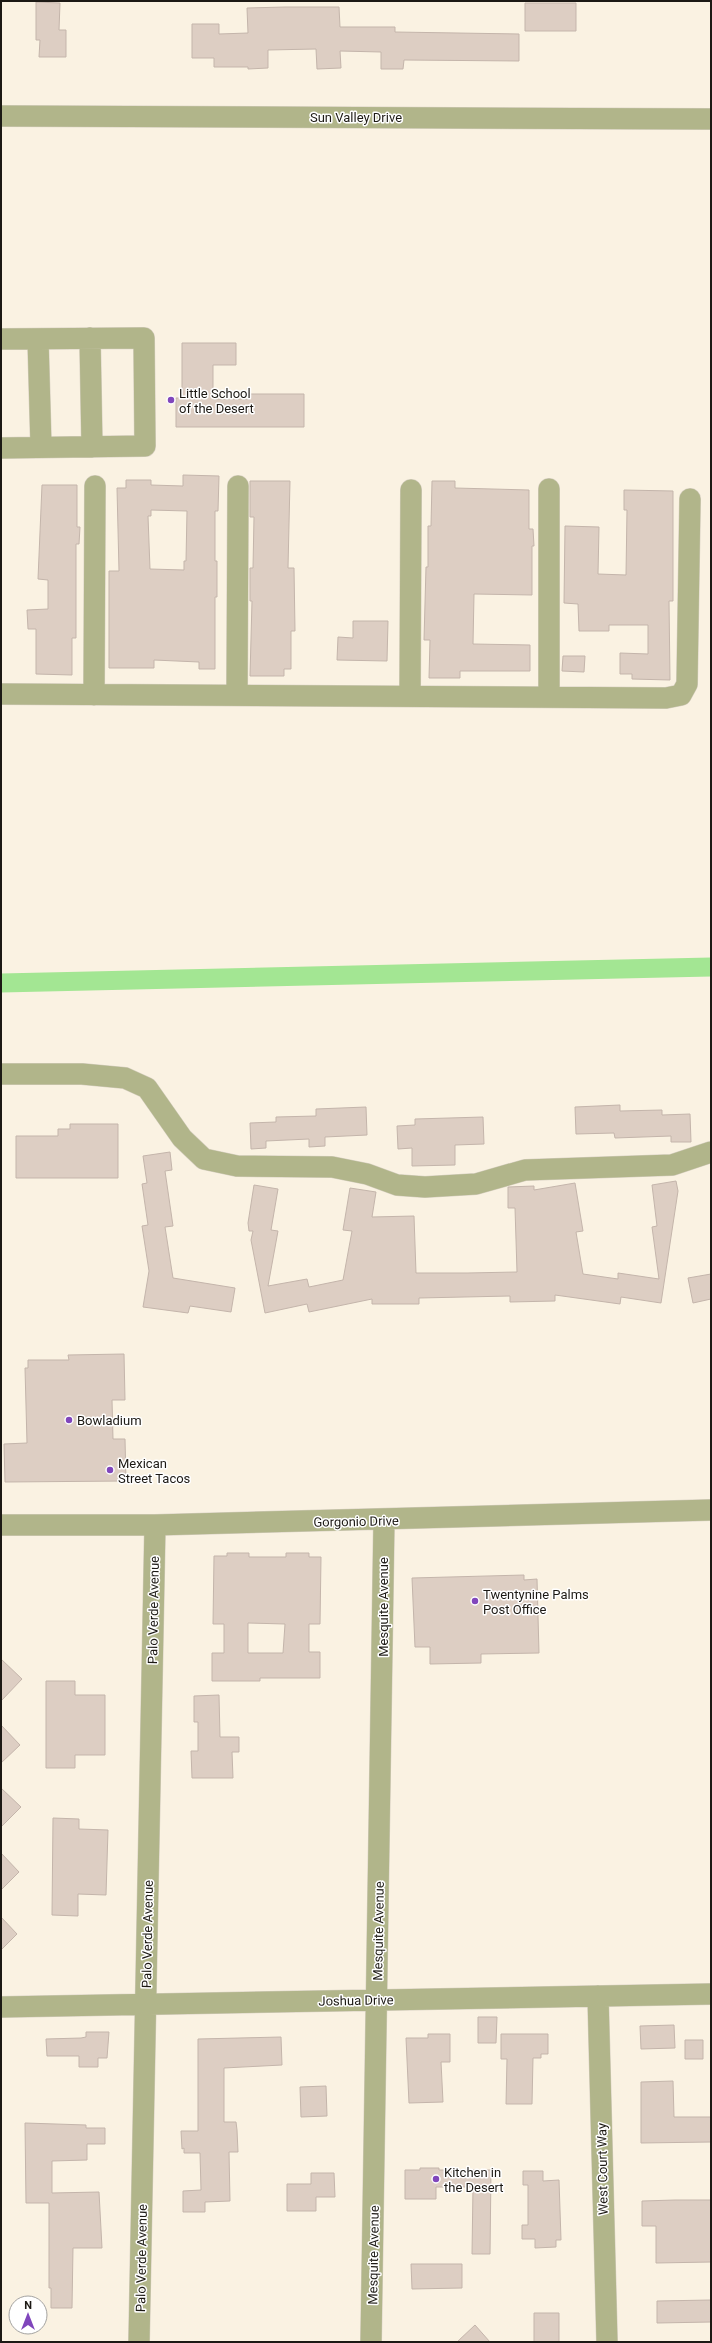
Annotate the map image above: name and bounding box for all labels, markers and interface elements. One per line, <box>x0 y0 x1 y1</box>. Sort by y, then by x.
street label: Sun Valley Drive <box>310 110 402 125</box>
place label: Little School of the Desert <box>179 386 254 416</box>
marker: Little School of the Desert <box>166 395 176 405</box>
place label: Bowladium <box>77 1413 142 1428</box>
marker: Bowladium <box>64 1415 74 1425</box>
place label: Mexican Street Tacos <box>118 1456 191 1486</box>
marker: Mexican Street Tacos <box>105 1465 115 1475</box>
street label: Gorgonio Drive <box>313 1513 399 1530</box>
street label: Palo Verde Avenue <box>145 1556 162 1664</box>
street label: Mesquite Avenue <box>376 1557 391 1657</box>
place label: Twentynine Palms Post Office <box>483 1587 589 1617</box>
marker: Twentynine Palms Post Office <box>470 1596 480 1606</box>
street label: Palo Verde Avenue <box>139 1880 156 1988</box>
street label: Mesquite Avenue <box>370 1881 387 1981</box>
street label: Joshua Drive <box>318 1992 394 2009</box>
street label: West Court Way <box>594 2123 611 2215</box>
place label: Kitchen in the Desert <box>444 2165 504 2195</box>
marker: Kitchen in the Desert <box>431 2174 441 2184</box>
street label: Palo Verde Avenue <box>133 2204 150 2312</box>
street label: Mesquite Avenue <box>365 2205 382 2305</box>
north arrow <box>8 2295 48 2335</box>
text: N <box>24 2299 32 2312</box>

